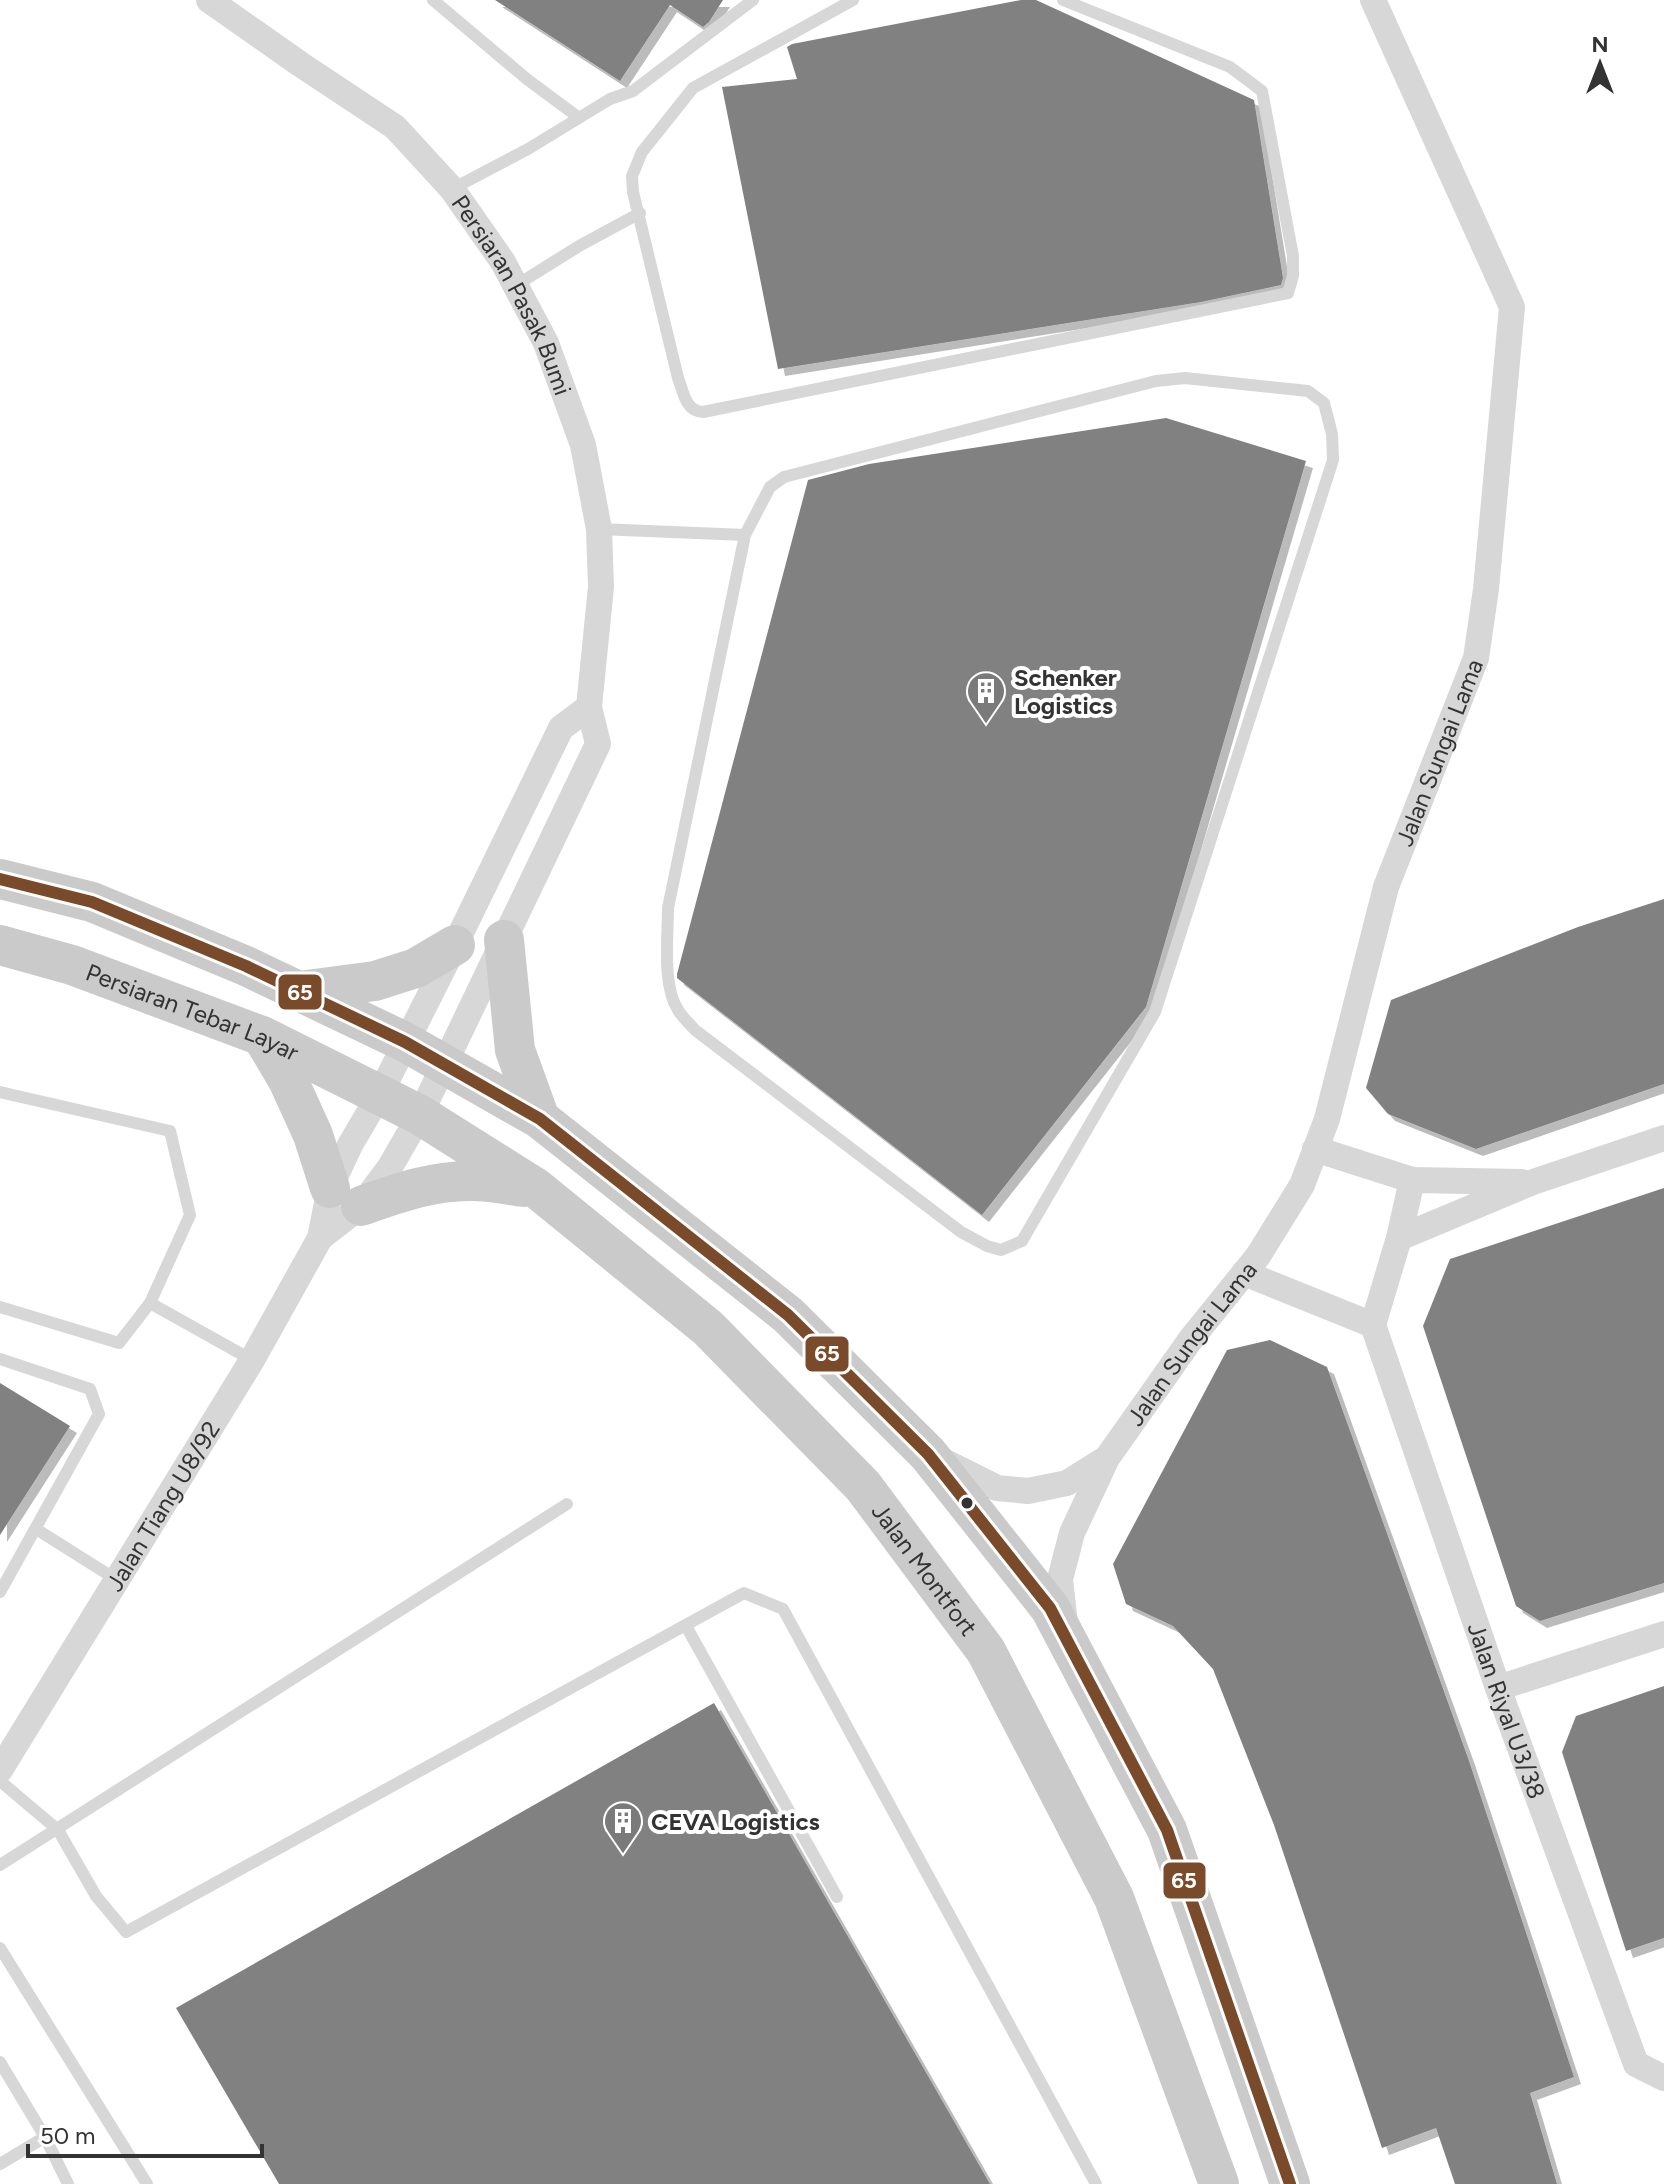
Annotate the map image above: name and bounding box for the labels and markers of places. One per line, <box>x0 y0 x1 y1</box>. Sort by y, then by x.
place label: Schenker Logistics <box>1014 663 1117 720</box>
building icon: Schenker Logistics <box>965 670 1007 725</box>
unlabelled marker <box>959 1495 975 1511</box>
building icon: CEVA Logistics <box>602 1800 644 1855</box>
place label: CEVA Logistics <box>651 1807 820 1836</box>

